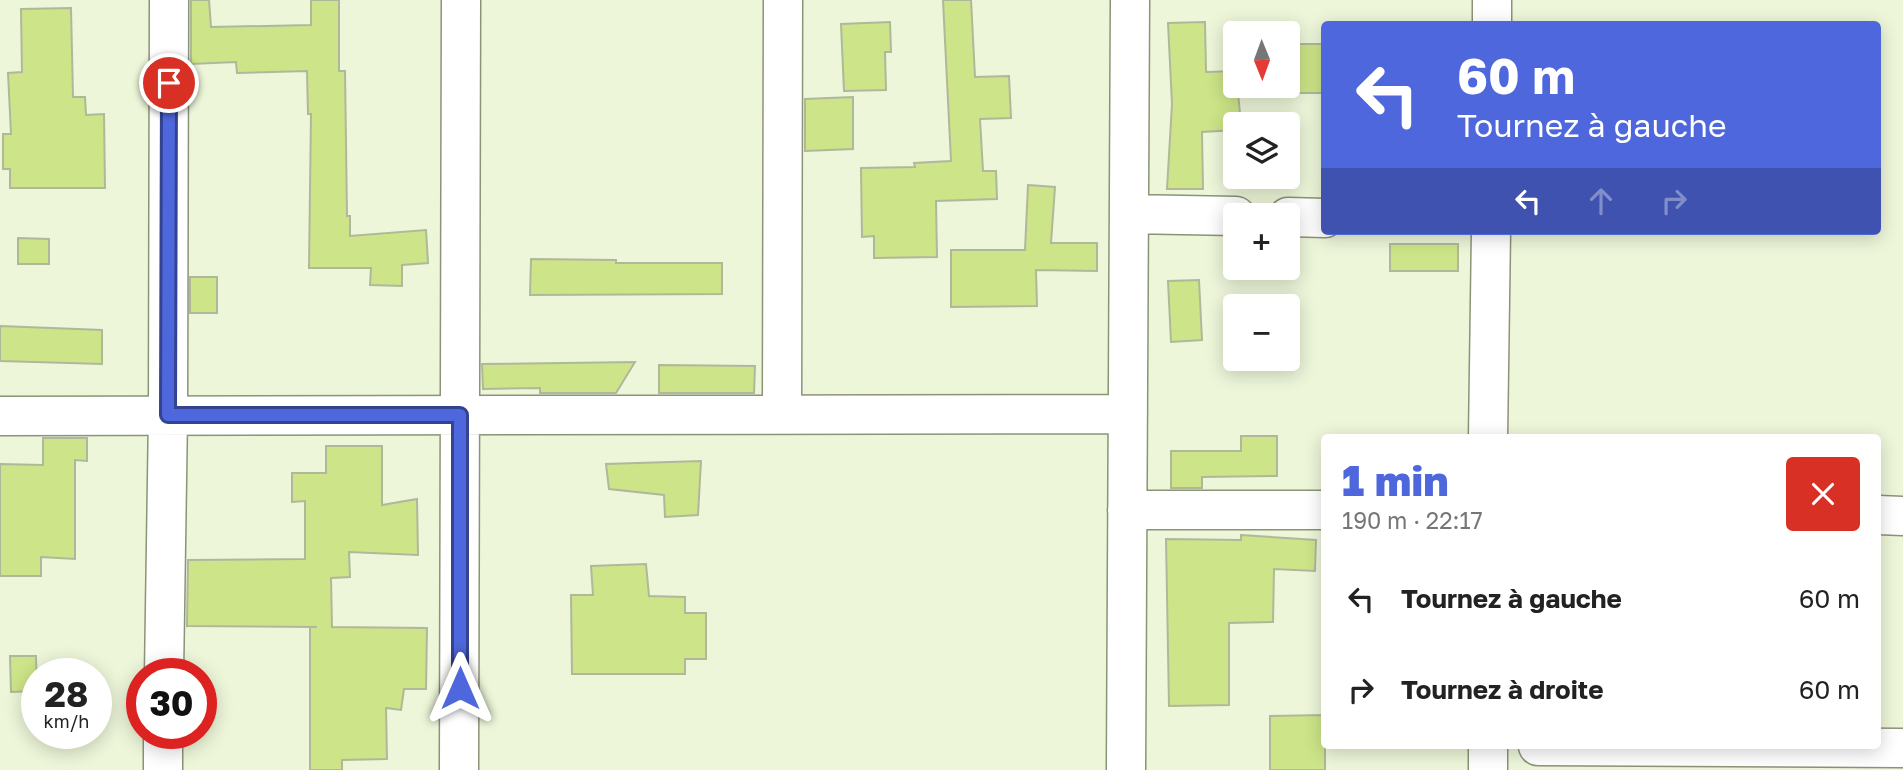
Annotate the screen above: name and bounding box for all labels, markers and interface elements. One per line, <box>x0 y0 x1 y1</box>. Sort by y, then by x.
north arrow <box>1223 21 1300 98</box>
map controls <box>1223 21 1300 371</box>
text: 60 m <box>1457 46 1575 105</box>
icon: left <box>1342 49 1433 140</box>
pin <box>139 53 199 113</box>
icon: arrive <box>150 64 188 102</box>
text: Tournez à gauche <box>1457 106 1726 144</box>
button: layers <box>1223 112 1300 189</box>
icon: left <box>1509 182 1547 220</box>
icon: ahead <box>1582 182 1620 220</box>
icon: right <box>1655 182 1693 220</box>
button: + <box>1223 203 1300 280</box>
button: − <box>1223 294 1300 371</box>
text: 1 min <box>1342 455 1449 505</box>
button: close <box>1786 457 1860 531</box>
text: 190 m · 22:17 <box>1342 506 1483 534</box>
icon: left <box>1342 580 1380 618</box>
text: Tournez à gauche <box>1401 583 1622 614</box>
text: 60 m <box>1799 583 1860 614</box>
position arrow <box>423 651 497 725</box>
speed limit sign: 30 <box>126 658 217 749</box>
icon: right <box>1342 671 1380 709</box>
text: 28 <box>45 673 88 715</box>
text: Tournez à droite <box>1401 674 1604 705</box>
text: 60 m <box>1799 674 1860 705</box>
text: km/h <box>44 710 89 732</box>

